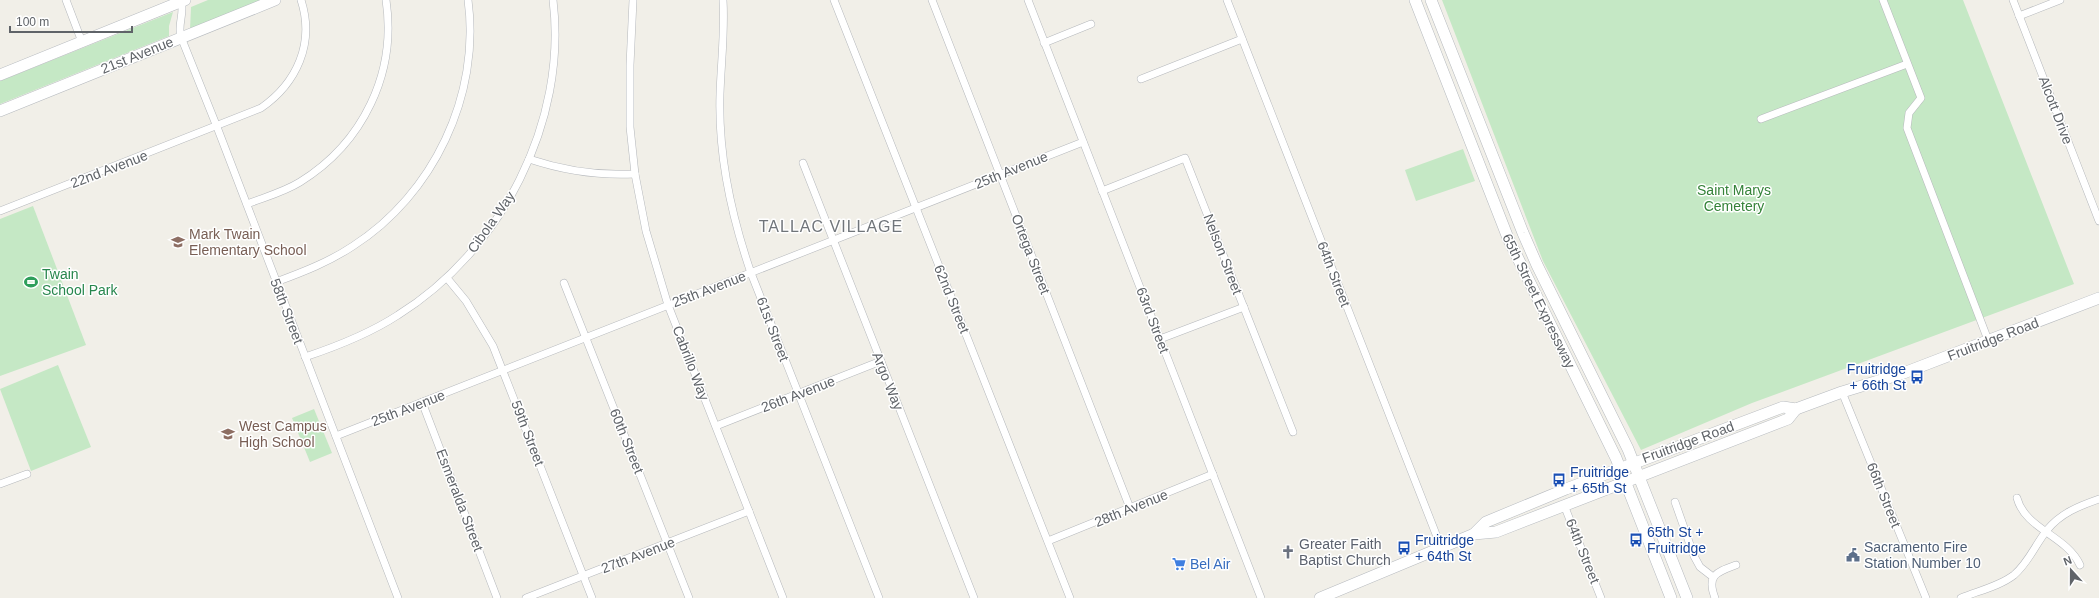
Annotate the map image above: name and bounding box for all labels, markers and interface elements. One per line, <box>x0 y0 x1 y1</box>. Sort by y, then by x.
scale bar <box>10 8 132 34</box>
text: 100 m <box>16 15 49 29</box>
street label: 21st Avenue <box>98 33 176 77</box>
street label: Alcott Drive <box>2036 74 2076 146</box>
street label: 22nd Avenue <box>68 147 150 191</box>
street label: 25th Avenue <box>972 148 1050 192</box>
park label: Saint Marys Cemetery <box>1697 182 1771 214</box>
street label: Cibola Way <box>464 188 518 256</box>
street label: Ortega Street <box>1008 212 1054 296</box>
street label: Nelson Street <box>1200 212 1246 297</box>
district label: TALLAC VILLAGE <box>759 218 903 235</box>
place label: Mark Twain Elementary School <box>189 226 307 258</box>
street label: 65th Street Expressway <box>1499 231 1579 371</box>
school or university icon: Mark Twain Elementary School <box>170 234 186 250</box>
street label: 64th Street <box>1314 239 1354 309</box>
street label: 62nd Street <box>931 262 973 336</box>
place label: Twain School Park <box>42 266 118 298</box>
street label: 25th Avenue <box>670 268 748 310</box>
sports icon: Twain School Park <box>23 274 39 290</box>
street label: 58th Street <box>267 276 307 346</box>
street label: 63rd Street <box>1133 285 1173 355</box>
street label: 61st Street <box>753 295 793 364</box>
street label: Fruitridge Road <box>1945 314 2041 364</box>
street label: Cabrillo Way <box>669 323 713 403</box>
street label: Argo Way <box>869 350 907 412</box>
place label: Fruitridge + 66th St <box>1847 361 1906 393</box>
bus stop icon: Fruitridge + 66th St <box>1909 369 1925 385</box>
street label: 26th Avenue <box>759 373 837 415</box>
street label: 25th Avenue <box>369 387 447 429</box>
street label: 59th Street <box>508 398 548 468</box>
street label: 60th Street <box>607 406 647 476</box>
place label: West Campus High School <box>239 418 327 450</box>
street label: Fruitridge Road <box>1640 418 1736 466</box>
school or university icon: West Campus High School <box>220 426 236 442</box>
street label: Esmeralda Street <box>433 447 487 553</box>
street label: 66th Street <box>1864 460 1904 530</box>
place label: Fruitridge + 65th St <box>1570 464 1629 496</box>
bus stop icon: Fruitridge + 65th St <box>1551 472 1567 488</box>
street label: 28th Avenue <box>1092 486 1170 530</box>
street label: 64th Street <box>1563 516 1603 586</box>
place label: 65th St + Fruitridge <box>1647 524 1706 556</box>
place label: Fruitridge + 64th St <box>1415 532 1474 564</box>
bus stop icon: 65th St + Fruitridge <box>1628 532 1644 548</box>
street label: 27th Avenue <box>599 534 677 576</box>
place label: Greater Faith Baptist Church <box>1299 536 1391 568</box>
place label: Sacramento Fire Station Number 10 <box>1864 539 1981 571</box>
bus stop icon: Fruitridge + 64th St <box>1396 540 1412 556</box>
church icon: Greater Faith Baptist Church <box>1280 544 1296 560</box>
public building icon: Sacramento Fire Station Number 10 <box>1845 547 1861 563</box>
north arrow <box>2051 550 2091 590</box>
text: N <box>2062 554 2073 568</box>
supermarket icon: Bel Air <box>1171 556 1187 572</box>
place label: Bel Air <box>1190 556 1231 572</box>

